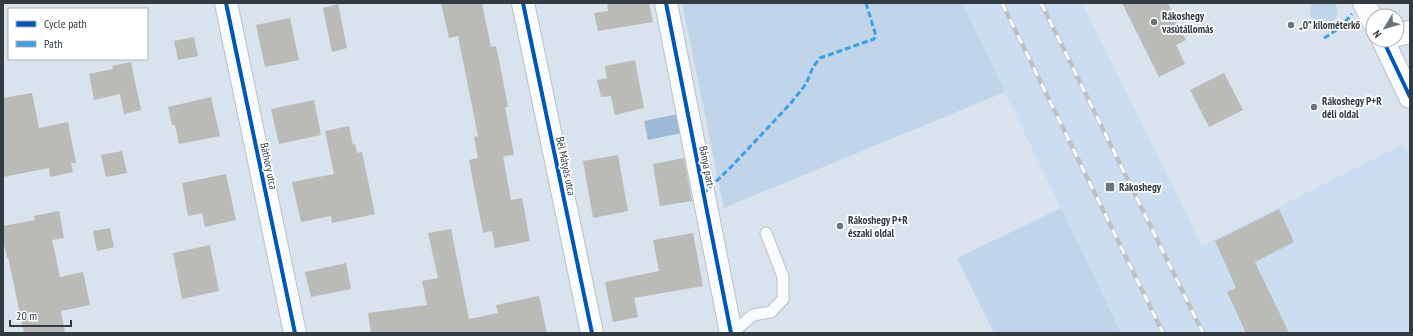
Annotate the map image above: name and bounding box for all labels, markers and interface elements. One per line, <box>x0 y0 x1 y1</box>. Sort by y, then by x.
legend <box>8 8 148 60</box>
north arrow <box>1365 8 1405 48</box>
place label: Rákoshegy vasútállomás <box>1161 9 1214 36</box>
text: Cycle path <box>44 16 87 31</box>
marker: Rákoshegy vasútállomás <box>1149 17 1159 27</box>
place label: „0” kilométerkő <box>1299 18 1360 32</box>
marker: „0” kilométerkő <box>1286 20 1296 30</box>
text: N <box>1370 27 1384 41</box>
text: Path <box>44 36 62 51</box>
place label: Rákoshegy P+R déli oldal <box>1322 94 1382 121</box>
marker: Rákoshegy P+R déli oldal <box>1309 102 1319 112</box>
street label: Bél Mátyás utca <box>553 135 579 197</box>
street label: Báthory utca <box>257 141 281 191</box>
street label: Bánya part <box>696 145 718 187</box>
place label: Rákoshegy <box>1119 180 1162 194</box>
marker: Rákoshegy <box>1104 181 1116 193</box>
place label: Rákoshegy P+R északi oldal <box>848 213 908 240</box>
marker: Rákoshegy P+R északi oldal <box>835 221 845 231</box>
scale bar <box>10 302 71 328</box>
text: 20 m <box>16 308 37 323</box>

